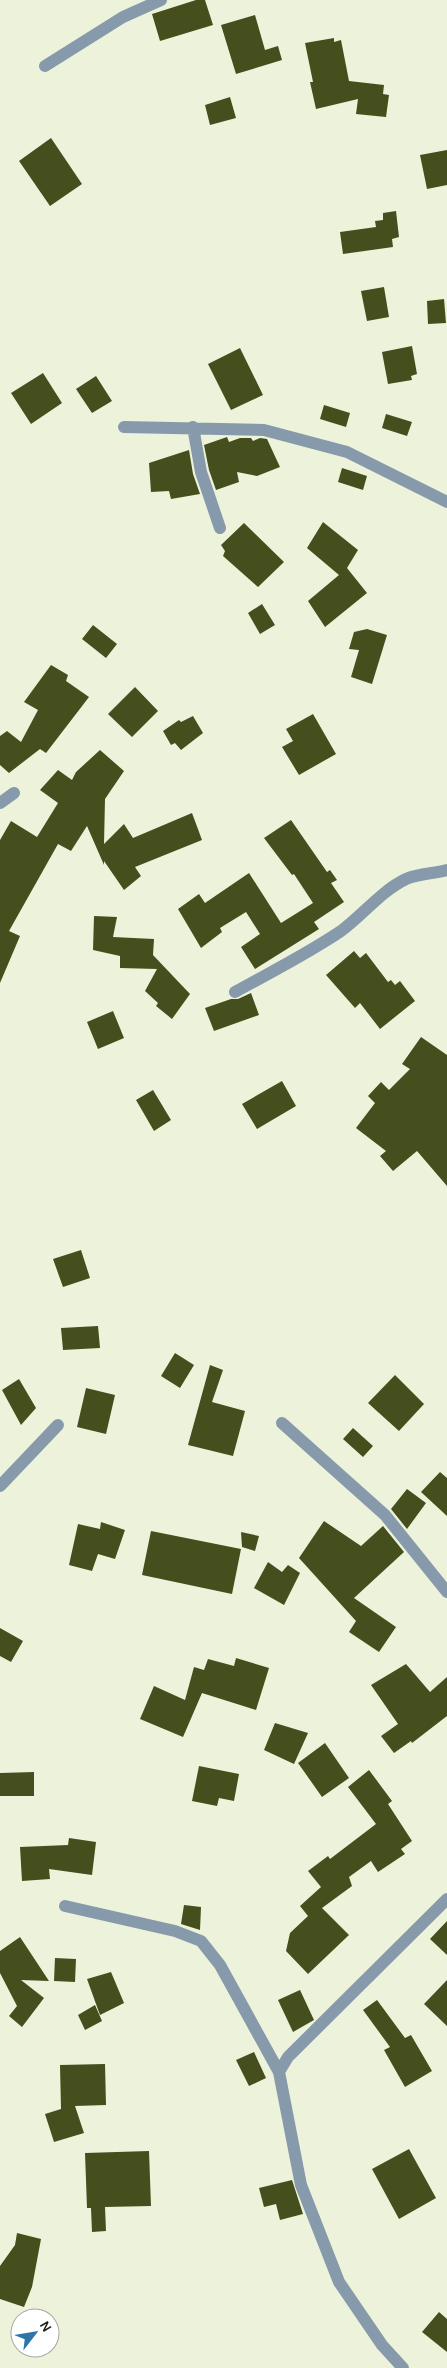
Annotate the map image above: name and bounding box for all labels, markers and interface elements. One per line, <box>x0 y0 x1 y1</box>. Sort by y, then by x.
north arrow <box>10 2308 60 2358</box>
text: N <box>36 2318 56 2335</box>

